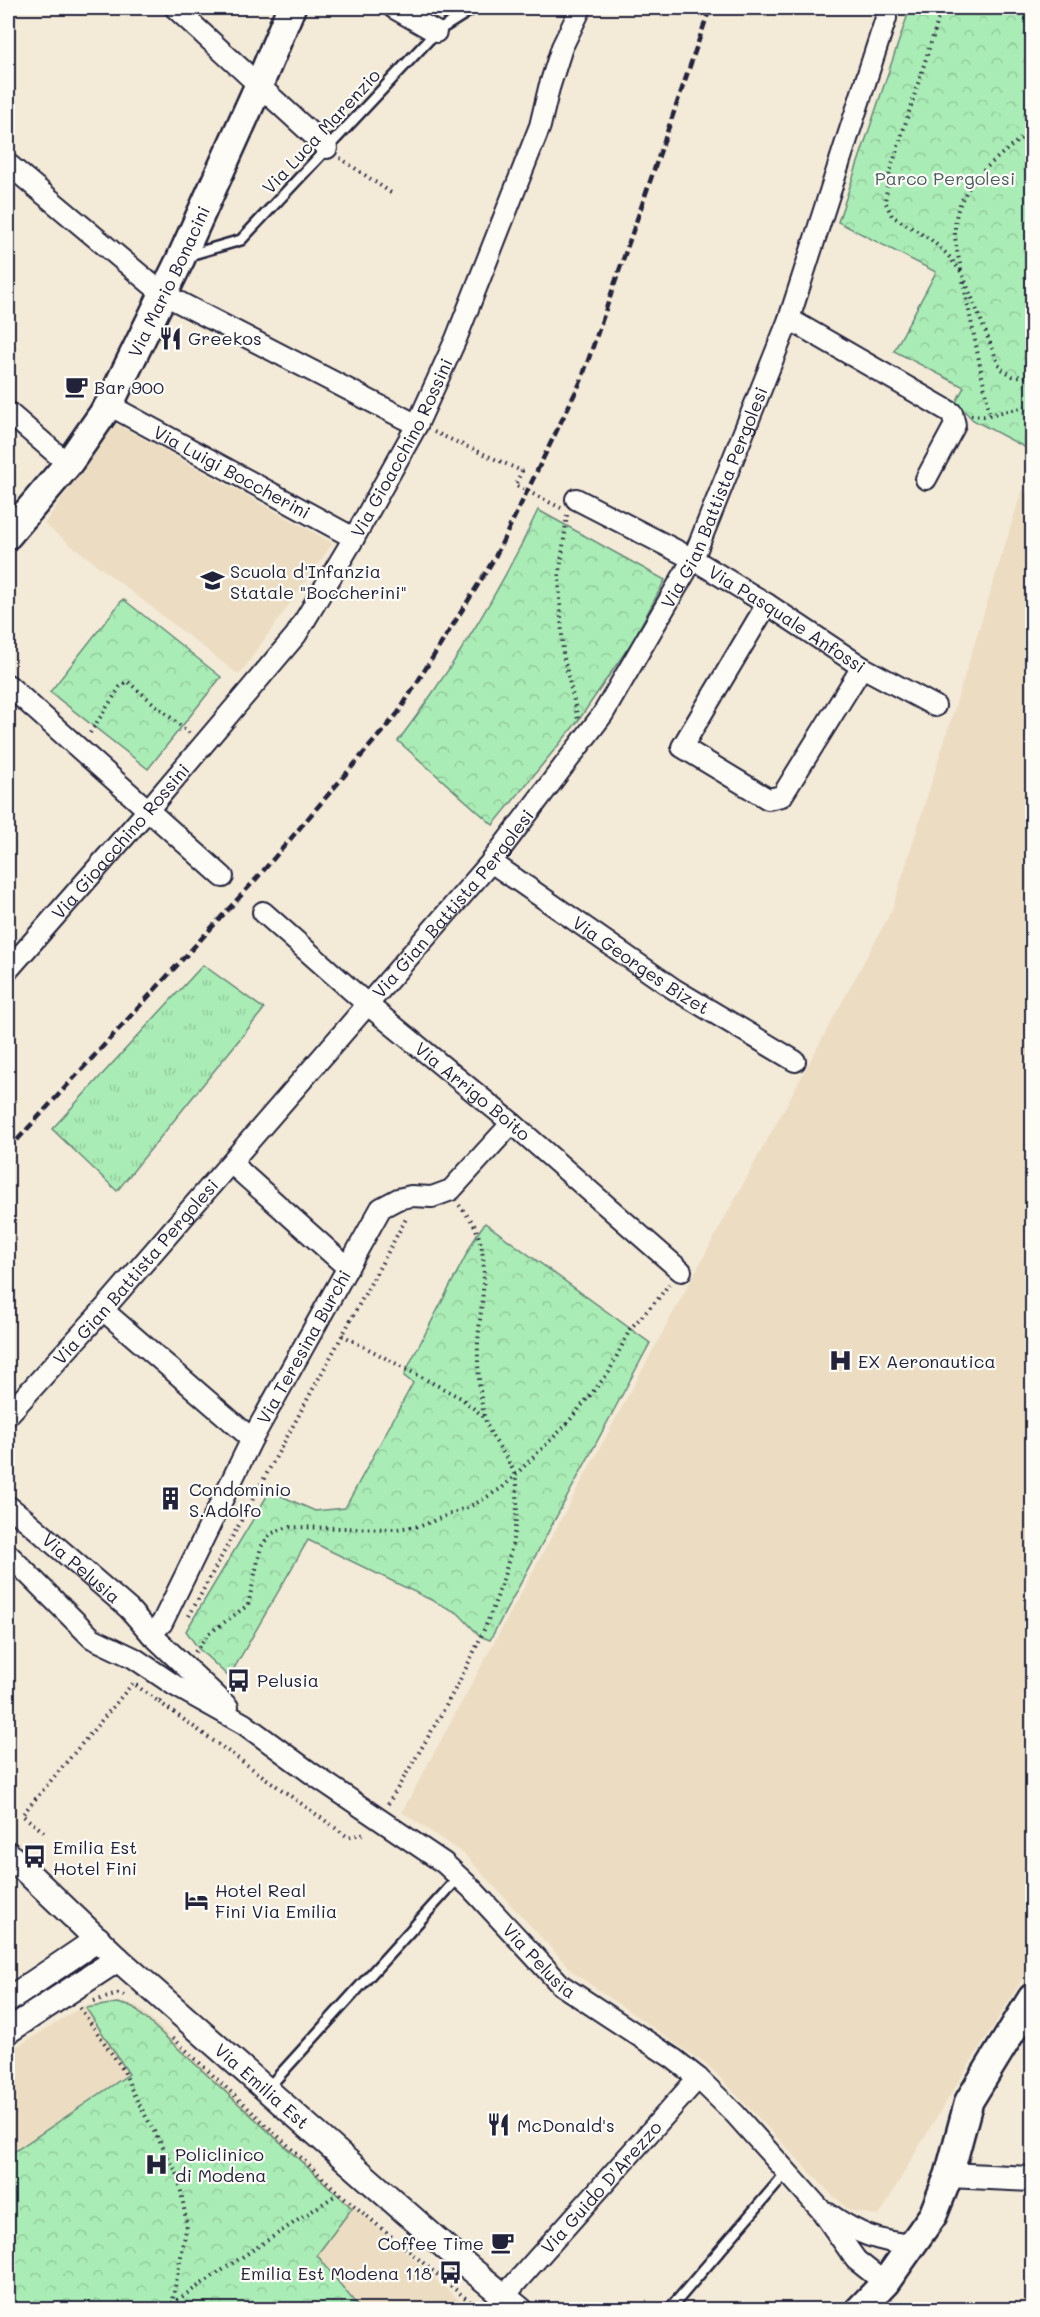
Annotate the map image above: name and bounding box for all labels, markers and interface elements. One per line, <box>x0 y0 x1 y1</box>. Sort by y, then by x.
street label: Via Luca Marenzio <box>257 63 386 199</box>
park label: Parco Pergolesi <box>875 166 1015 190</box>
street label: Via Mario Bonacini <box>122 202 215 361</box>
restaurant icon: Greekos <box>157 325 183 351</box>
place label: Greekos <box>188 326 262 350</box>
street label: Via Gioacchino Rossini <box>345 354 458 541</box>
cafe icon: Bar 900 <box>63 374 89 400</box>
place label: Bar 900 <box>94 375 164 399</box>
street label: Via Gian Battista Pergolesi <box>655 383 773 613</box>
street label: Via Luigi Boccherini <box>149 419 315 524</box>
place label: Scuola d'Infanzia Statale "Boccherini" <box>230 559 407 604</box>
street label: Via Pasquale Anfossi <box>704 559 870 678</box>
school or university icon: Scuola d'Infanzia Statale "Boccherini" <box>199 568 225 594</box>
street label: Via Gioacchino Rossini <box>46 758 195 924</box>
street label: Via Gian Battista Pergolesi <box>367 804 539 1003</box>
street label: Via Georges Bizet <box>568 910 714 1019</box>
street label: Via Arrigo Boito <box>410 1036 536 1146</box>
street label: Via Gian Battista Pergolesi <box>48 1173 224 1370</box>
street label: Via Teresina Burchi <box>251 1265 356 1428</box>
hospital icon: EX Aeronautica <box>827 1348 853 1374</box>
place label: EX Aeronautica <box>858 1349 996 1373</box>
place label: Condominio S.Adolfo <box>189 1477 291 1522</box>
building icon: Condominio S.Adolfo <box>158 1486 184 1512</box>
street label: Via Pelusia <box>37 1527 126 1608</box>
bus stop icon: Pelusia <box>226 1667 252 1693</box>
place label: Pelusia <box>257 1668 319 1692</box>
place label: Emilia Est Hotel Fini <box>53 1835 137 1880</box>
bus stop icon: Emilia Est Hotel Fini <box>22 1844 48 1870</box>
place label: Hotel Real Fini Via Emilia <box>215 1878 337 1923</box>
hotel icon: Hotel Real Fini Via Emilia <box>184 1887 210 1913</box>
street label: Via Pelusia <box>497 1918 581 2004</box>
street label: Via Emilia Est <box>210 2038 314 2134</box>
restaurant icon: McDonald's <box>486 2112 512 2138</box>
place label: McDonald's <box>517 2113 615 2137</box>
street label: Via Guido D'Arezzo <box>535 2115 667 2259</box>
place label: Policlinico di Modena <box>175 2142 266 2187</box>
hospital icon: Policlinico di Modena <box>144 2151 170 2177</box>
cafe icon: Coffee Time <box>489 2230 515 2256</box>
place label: Coffee Time <box>377 2231 484 2255</box>
bus stop icon: Emilia Est Modena 118 <box>437 2260 463 2286</box>
place label: Emilia Est Modena 118 <box>241 2261 432 2285</box>

